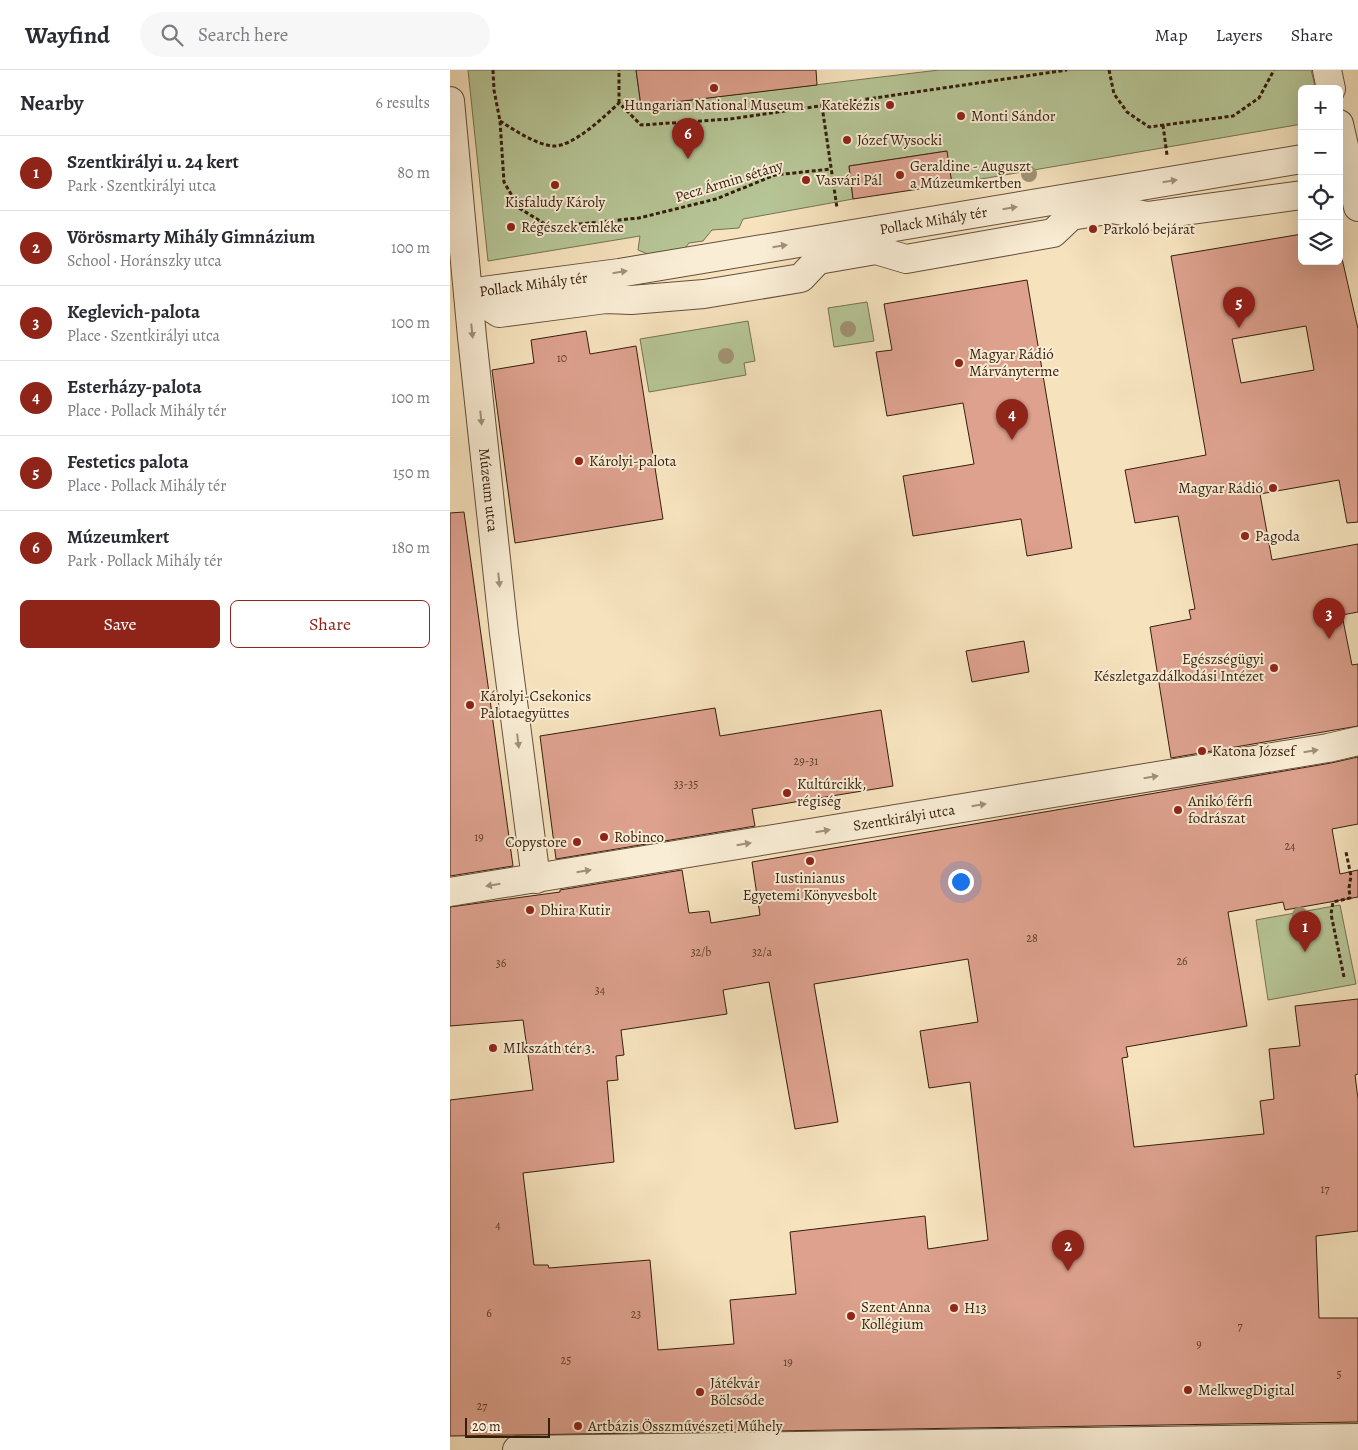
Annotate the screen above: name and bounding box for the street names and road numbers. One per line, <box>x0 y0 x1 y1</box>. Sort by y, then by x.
street label: Pecz Ármin sétány <box>673 155 786 207</box>
street label: Pollack Mihály tér <box>878 202 989 239</box>
street label: Pollack Mihály tér <box>478 267 589 301</box>
street label: Múzeum utca <box>474 447 503 533</box>
street label: Szentkirályi utca <box>852 799 956 836</box>

